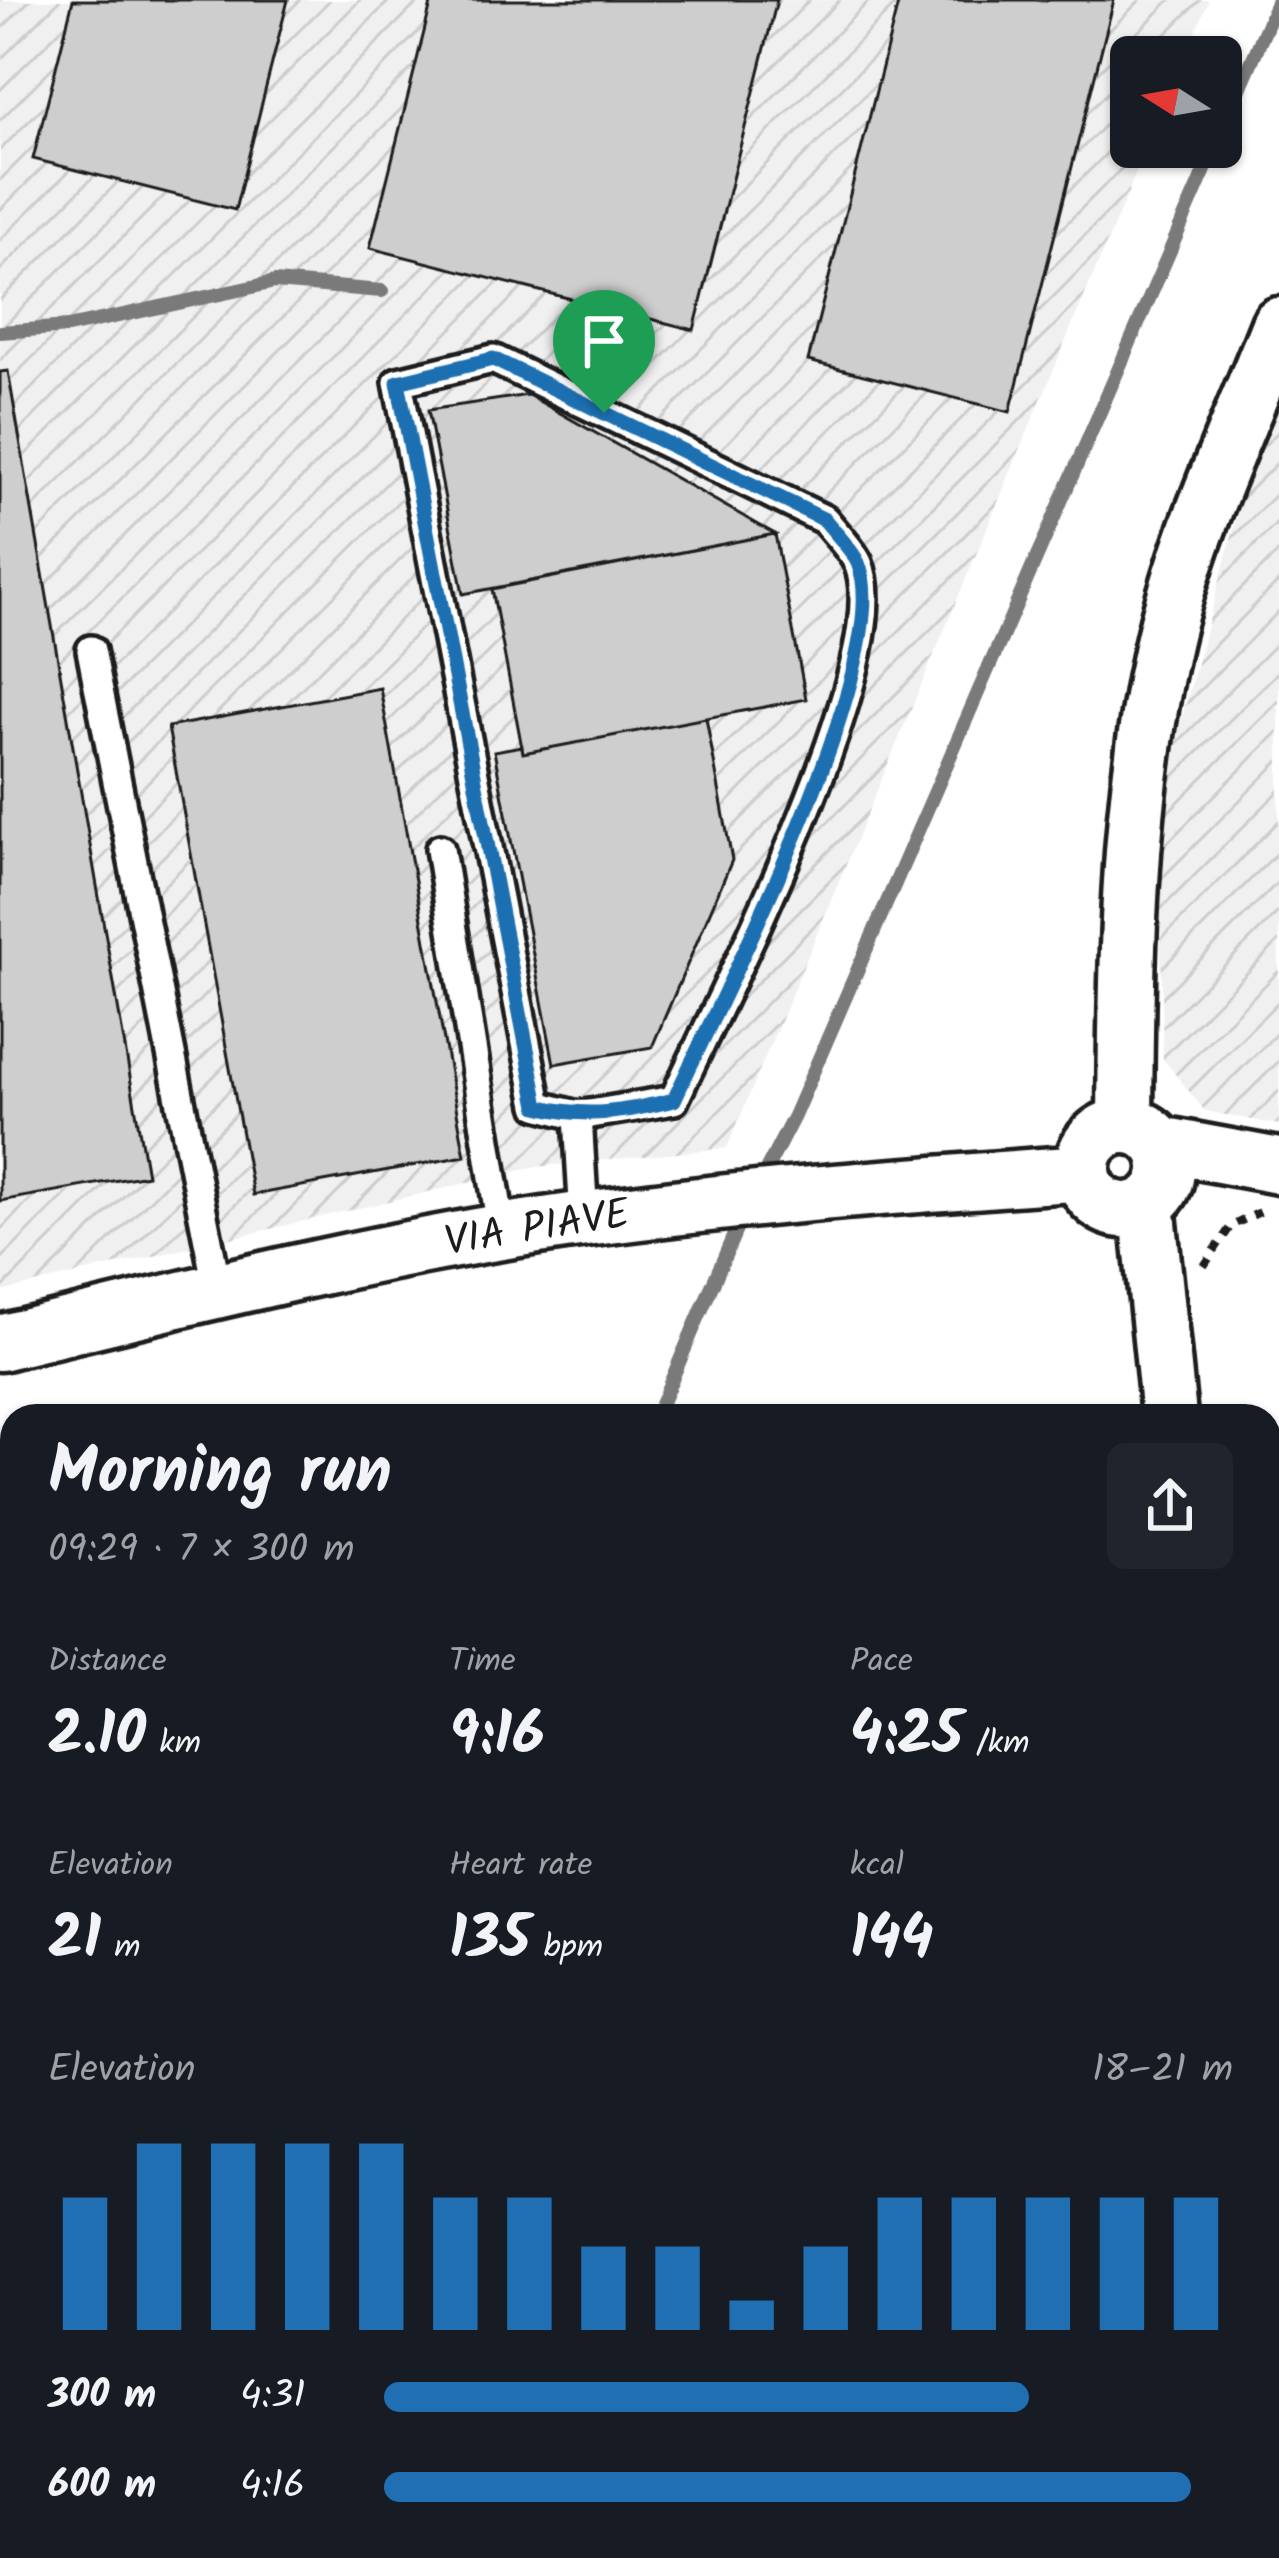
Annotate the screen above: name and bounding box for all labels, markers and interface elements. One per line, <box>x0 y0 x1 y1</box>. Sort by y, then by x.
north arrow <box>1110 36 1242 168</box>
map controls <box>1110 36 1242 168</box>
pin <box>553 290 655 413</box>
icon: arrive <box>571 308 637 374</box>
street label: VIA PIAVE <box>440 1181 636 1277</box>
text: Morning run <box>48 1422 392 1527</box>
button: share <box>1107 1443 1233 1569</box>
text: 09:29 · 7 × 300 m <box>48 1520 355 1582</box>
text: Distance <box>48 1636 167 1689</box>
text: Time <box>449 1636 516 1689</box>
text: Pace <box>850 1636 913 1689</box>
text: 2.10 <box>48 1689 146 1785</box>
text: 9:16 <box>449 1689 545 1785</box>
text: 4:25 <box>850 1689 963 1785</box>
text: km <box>146 1718 201 1771</box>
text: /km <box>963 1718 1029 1771</box>
text: Elevation <box>48 1840 173 1893</box>
text: Heart rate <box>449 1840 592 1893</box>
text: kcal <box>850 1840 904 1893</box>
text: 21 <box>48 1893 101 1989</box>
text: 135 <box>449 1893 530 1989</box>
text: 144 <box>850 1893 934 1989</box>
text: m <box>101 1922 141 1975</box>
text: bpm <box>530 1922 603 1975</box>
text: Elevation <box>48 2040 196 2102</box>
text: 18–21 m <box>1092 2040 1233 2102</box>
text: 300 m <box>48 2366 156 2428</box>
text: 4:31 <box>240 2366 306 2428</box>
text: 600 m <box>48 2456 156 2518</box>
text: 4:16 <box>240 2456 305 2518</box>

